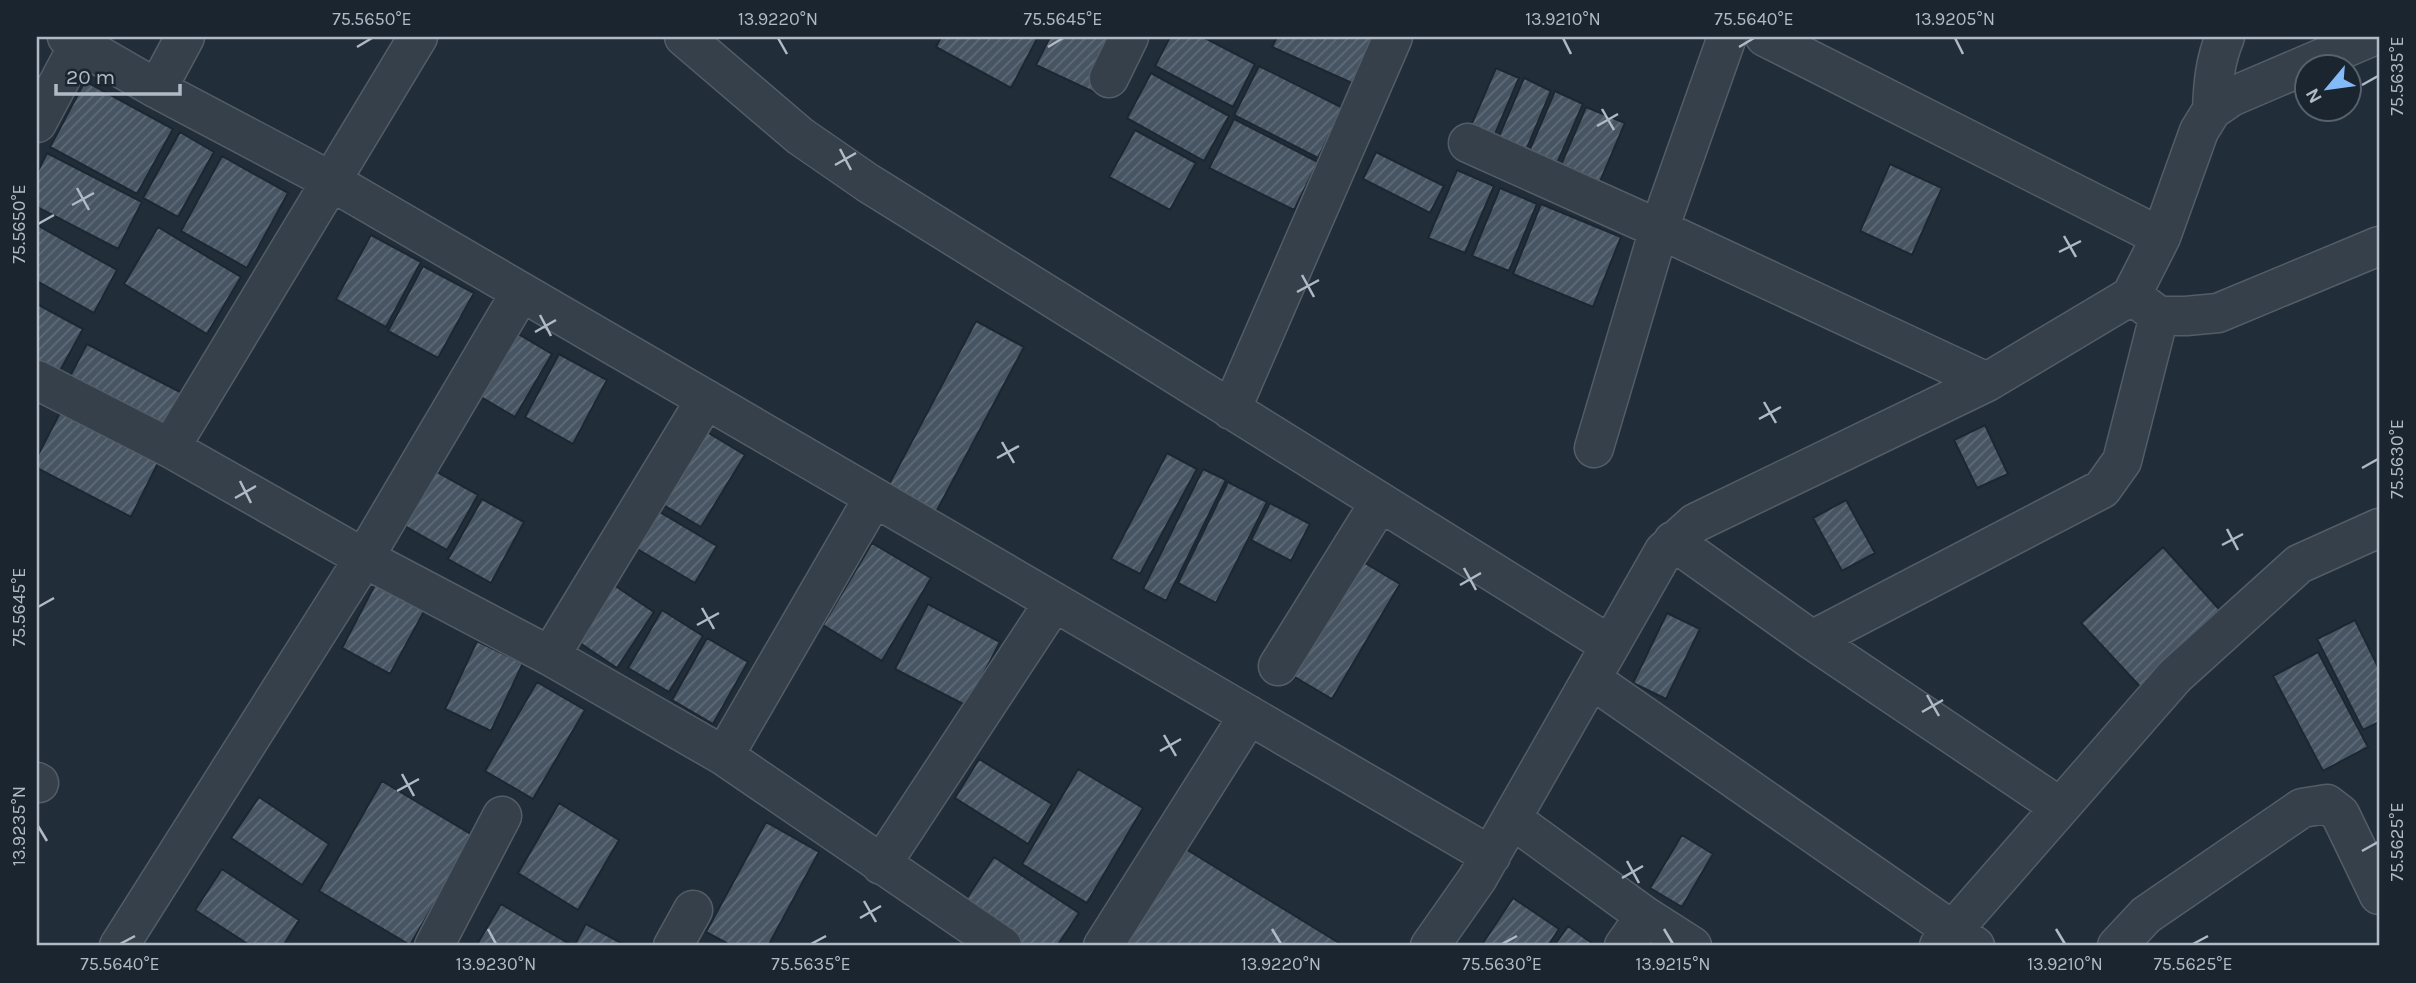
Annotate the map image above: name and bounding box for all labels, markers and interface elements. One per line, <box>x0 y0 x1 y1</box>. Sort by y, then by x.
text: 75.5650°E <box>332 8 412 30</box>
text: 13.9220°N <box>738 8 818 30</box>
text: 75.5645°E <box>1024 8 1102 30</box>
text: 13.9210°N <box>1525 8 1601 30</box>
text: 75.5640°E <box>1714 8 1794 30</box>
text: 13.9205°N <box>1915 8 1995 30</box>
text: 75.5635°E <box>2386 36 2408 116</box>
scale bar <box>56 52 180 96</box>
north arrow <box>2294 52 2364 122</box>
text: 20 m <box>66 65 115 89</box>
text: N <box>2301 84 2327 107</box>
text: 75.5650°E <box>8 184 30 264</box>
text: 75.5630°E <box>2386 419 2408 499</box>
text: 75.5645°E <box>8 568 30 646</box>
text: 13.9235°N <box>8 786 30 866</box>
text: 75.5625°E <box>2386 802 2408 882</box>
text: 75.5640°E <box>80 953 160 975</box>
text: 13.9230°N <box>456 953 536 975</box>
text: 75.5635°E <box>771 953 851 975</box>
text: 13.9220°N <box>1241 953 1321 975</box>
text: 75.5630°E <box>1462 953 1542 975</box>
text: 13.9215°N <box>1635 953 1711 975</box>
text: 13.9210°N <box>2027 953 2103 975</box>
text: 75.5625°E <box>2153 953 2233 975</box>

